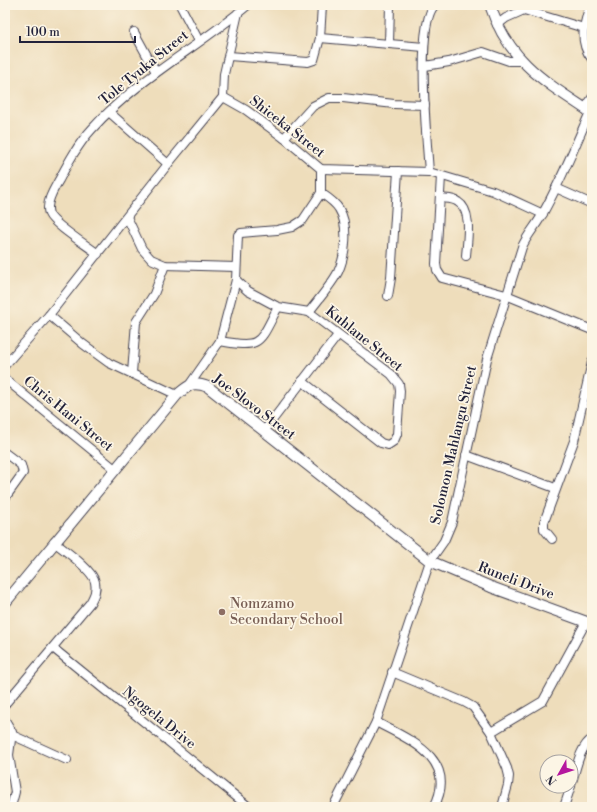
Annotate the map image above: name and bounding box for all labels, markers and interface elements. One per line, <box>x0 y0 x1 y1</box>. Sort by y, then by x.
scale bar <box>20 18 135 44</box>
text: 100 m <box>26 25 60 40</box>
street label: Tole Tyuka Street <box>96 26 192 110</box>
street label: Shiceka Street <box>246 92 328 162</box>
street label: Kuhlane Street <box>322 302 406 376</box>
street label: Solomon Mahlangu Street <box>427 364 481 526</box>
street label: Joe Slovo Street <box>208 369 299 444</box>
street label: Chris Hani Street <box>20 372 116 456</box>
street label: Runeli Drive <box>475 558 557 604</box>
place label: Nomzamo Secondary School <box>230 595 343 629</box>
marker: Nomzamo Secondary School <box>217 607 227 617</box>
street label: Ngogela Drive <box>119 683 199 753</box>
north arrow <box>539 754 579 794</box>
text: N <box>544 772 560 787</box>

